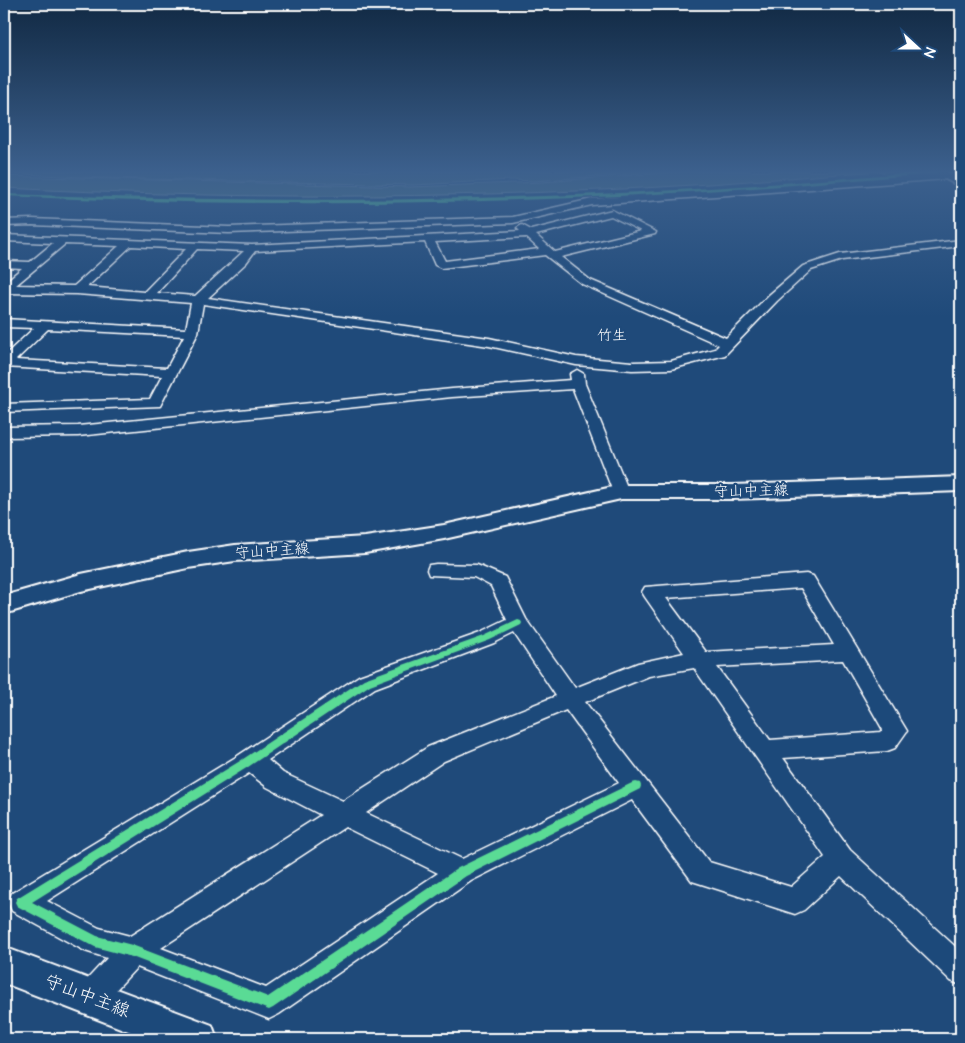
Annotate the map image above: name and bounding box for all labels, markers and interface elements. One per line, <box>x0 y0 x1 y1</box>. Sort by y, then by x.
north arrow <box>892 22 942 72</box>
text: N <box>918 45 940 60</box>
district label: 竹生 <box>597 325 627 346</box>
street label: 守山中主線 <box>713 480 789 502</box>
street label: 守山中主線 <box>234 538 310 564</box>
street label: 守山中主線 <box>41 968 133 1024</box>

